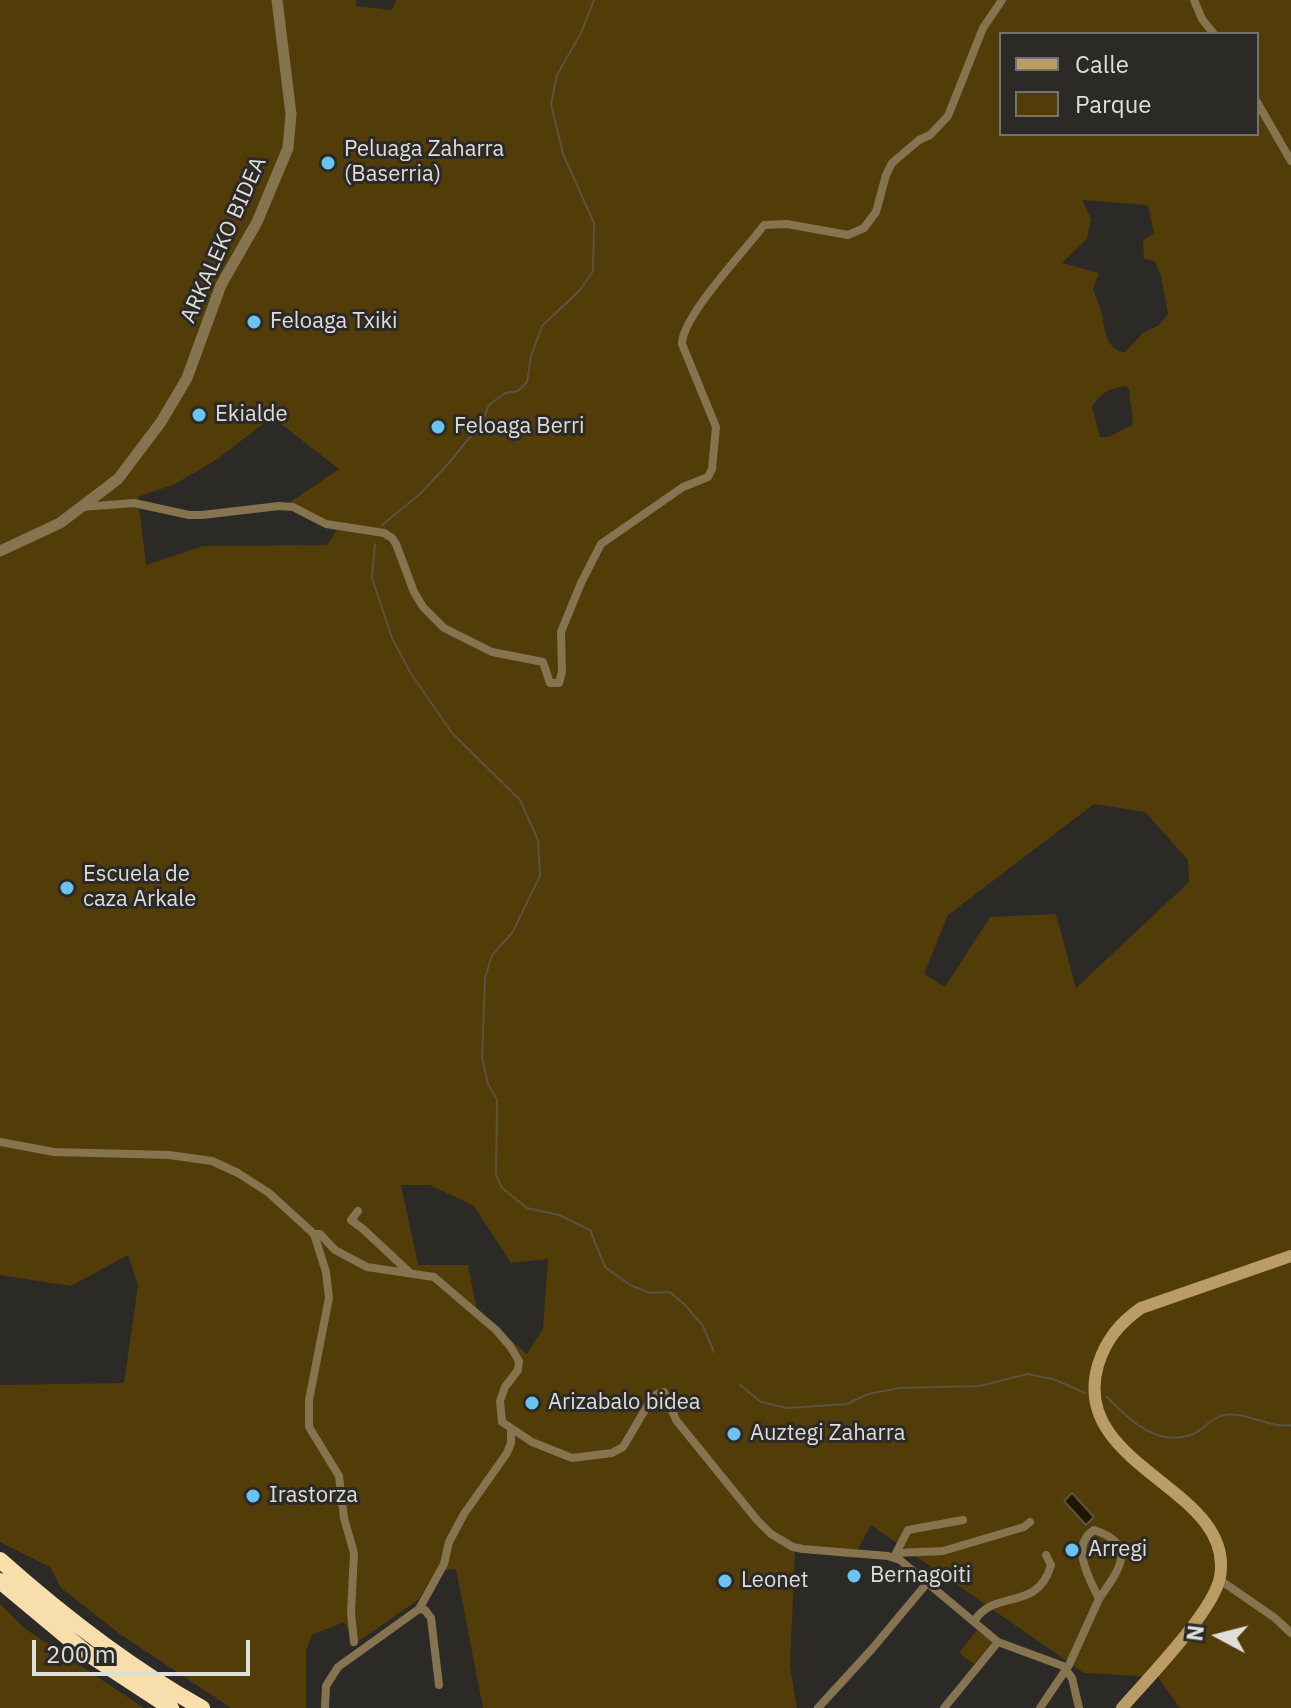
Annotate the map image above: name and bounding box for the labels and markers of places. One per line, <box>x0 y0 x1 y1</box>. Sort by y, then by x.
place label: Peluaga Zaharra (Baserria) <box>344 137 504 188</box>
marker: Peluaga Zaharra (Baserria) <box>319 154 337 172</box>
place label: Feloaga Txiki <box>270 309 398 335</box>
marker: Feloaga Txiki <box>245 313 263 331</box>
place label: Ekialde <box>215 402 287 428</box>
marker: Ekialde <box>190 406 208 424</box>
place label: Feloaga Berri <box>454 414 584 440</box>
marker: Feloaga Berri <box>429 418 447 436</box>
place label: Escuela de caza Arkale <box>83 862 196 914</box>
marker: Escuela de caza Arkale <box>58 879 76 897</box>
place label: Arizabalo bidea <box>548 1390 700 1416</box>
marker: Arizabalo bidea <box>523 1394 541 1412</box>
place label: Auztegi Zaharra <box>750 1421 905 1447</box>
marker: Auztegi Zaharra <box>725 1425 743 1443</box>
place label: Irastorza <box>269 1483 358 1509</box>
marker: Irastorza <box>244 1487 262 1505</box>
place label: Arregi <box>1088 1537 1147 1563</box>
marker: Arregi <box>1063 1541 1081 1559</box>
place label: Bernagoiti <box>870 1563 971 1589</box>
marker: Bernagoiti <box>845 1567 863 1585</box>
place label: Leonet <box>741 1568 808 1594</box>
marker: Leonet <box>716 1572 734 1590</box>

